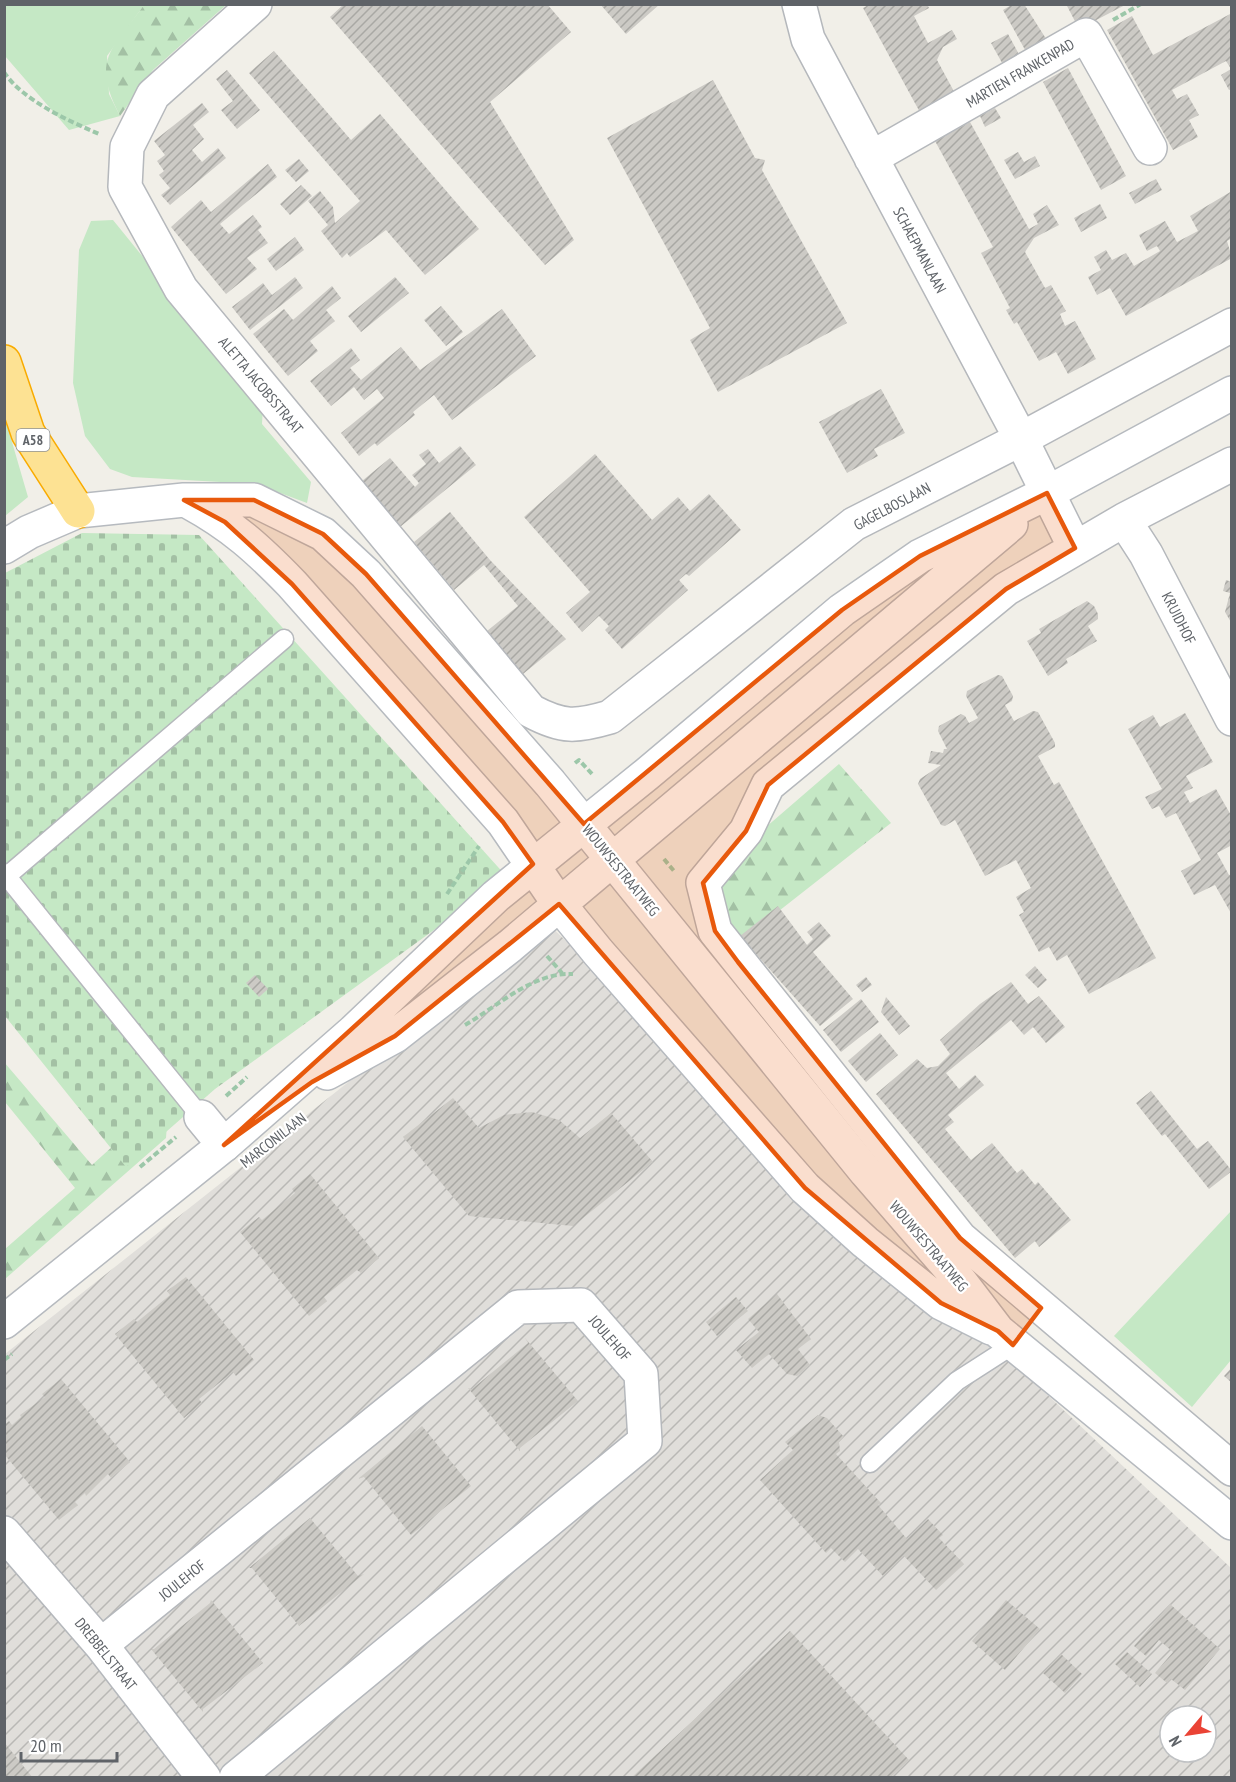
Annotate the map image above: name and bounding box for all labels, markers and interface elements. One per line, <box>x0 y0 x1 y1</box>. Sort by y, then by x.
street label: MARTIEN FRANKENPAD <box>962 34 1078 112</box>
street label: SCHAEPMANLAAN <box>889 204 951 296</box>
street label: ALETTA JACOBSSTRAAT <box>215 332 307 438</box>
road number: A58 <box>16 429 50 451</box>
street label: GAGELBOSLAAN <box>850 478 934 534</box>
street label: KRUIDHOF <box>1158 589 1200 647</box>
street label: WOUWSESTRAATWEG <box>578 820 664 920</box>
street label: MARCONILAAN <box>236 1108 310 1172</box>
street label: WOUWSESTRAATWEG <box>886 1197 972 1295</box>
street label: JOULEHOF <box>584 1310 635 1365</box>
street label: JOULEHOF <box>154 1555 209 1605</box>
street label: DREBBELSTRAAT <box>71 1614 141 1695</box>
north arrow <box>1158 1704 1218 1764</box>
scale bar <box>21 1725 117 1763</box>
text: N <box>1164 1733 1186 1750</box>
text: 20 m <box>30 1734 62 1757</box>

